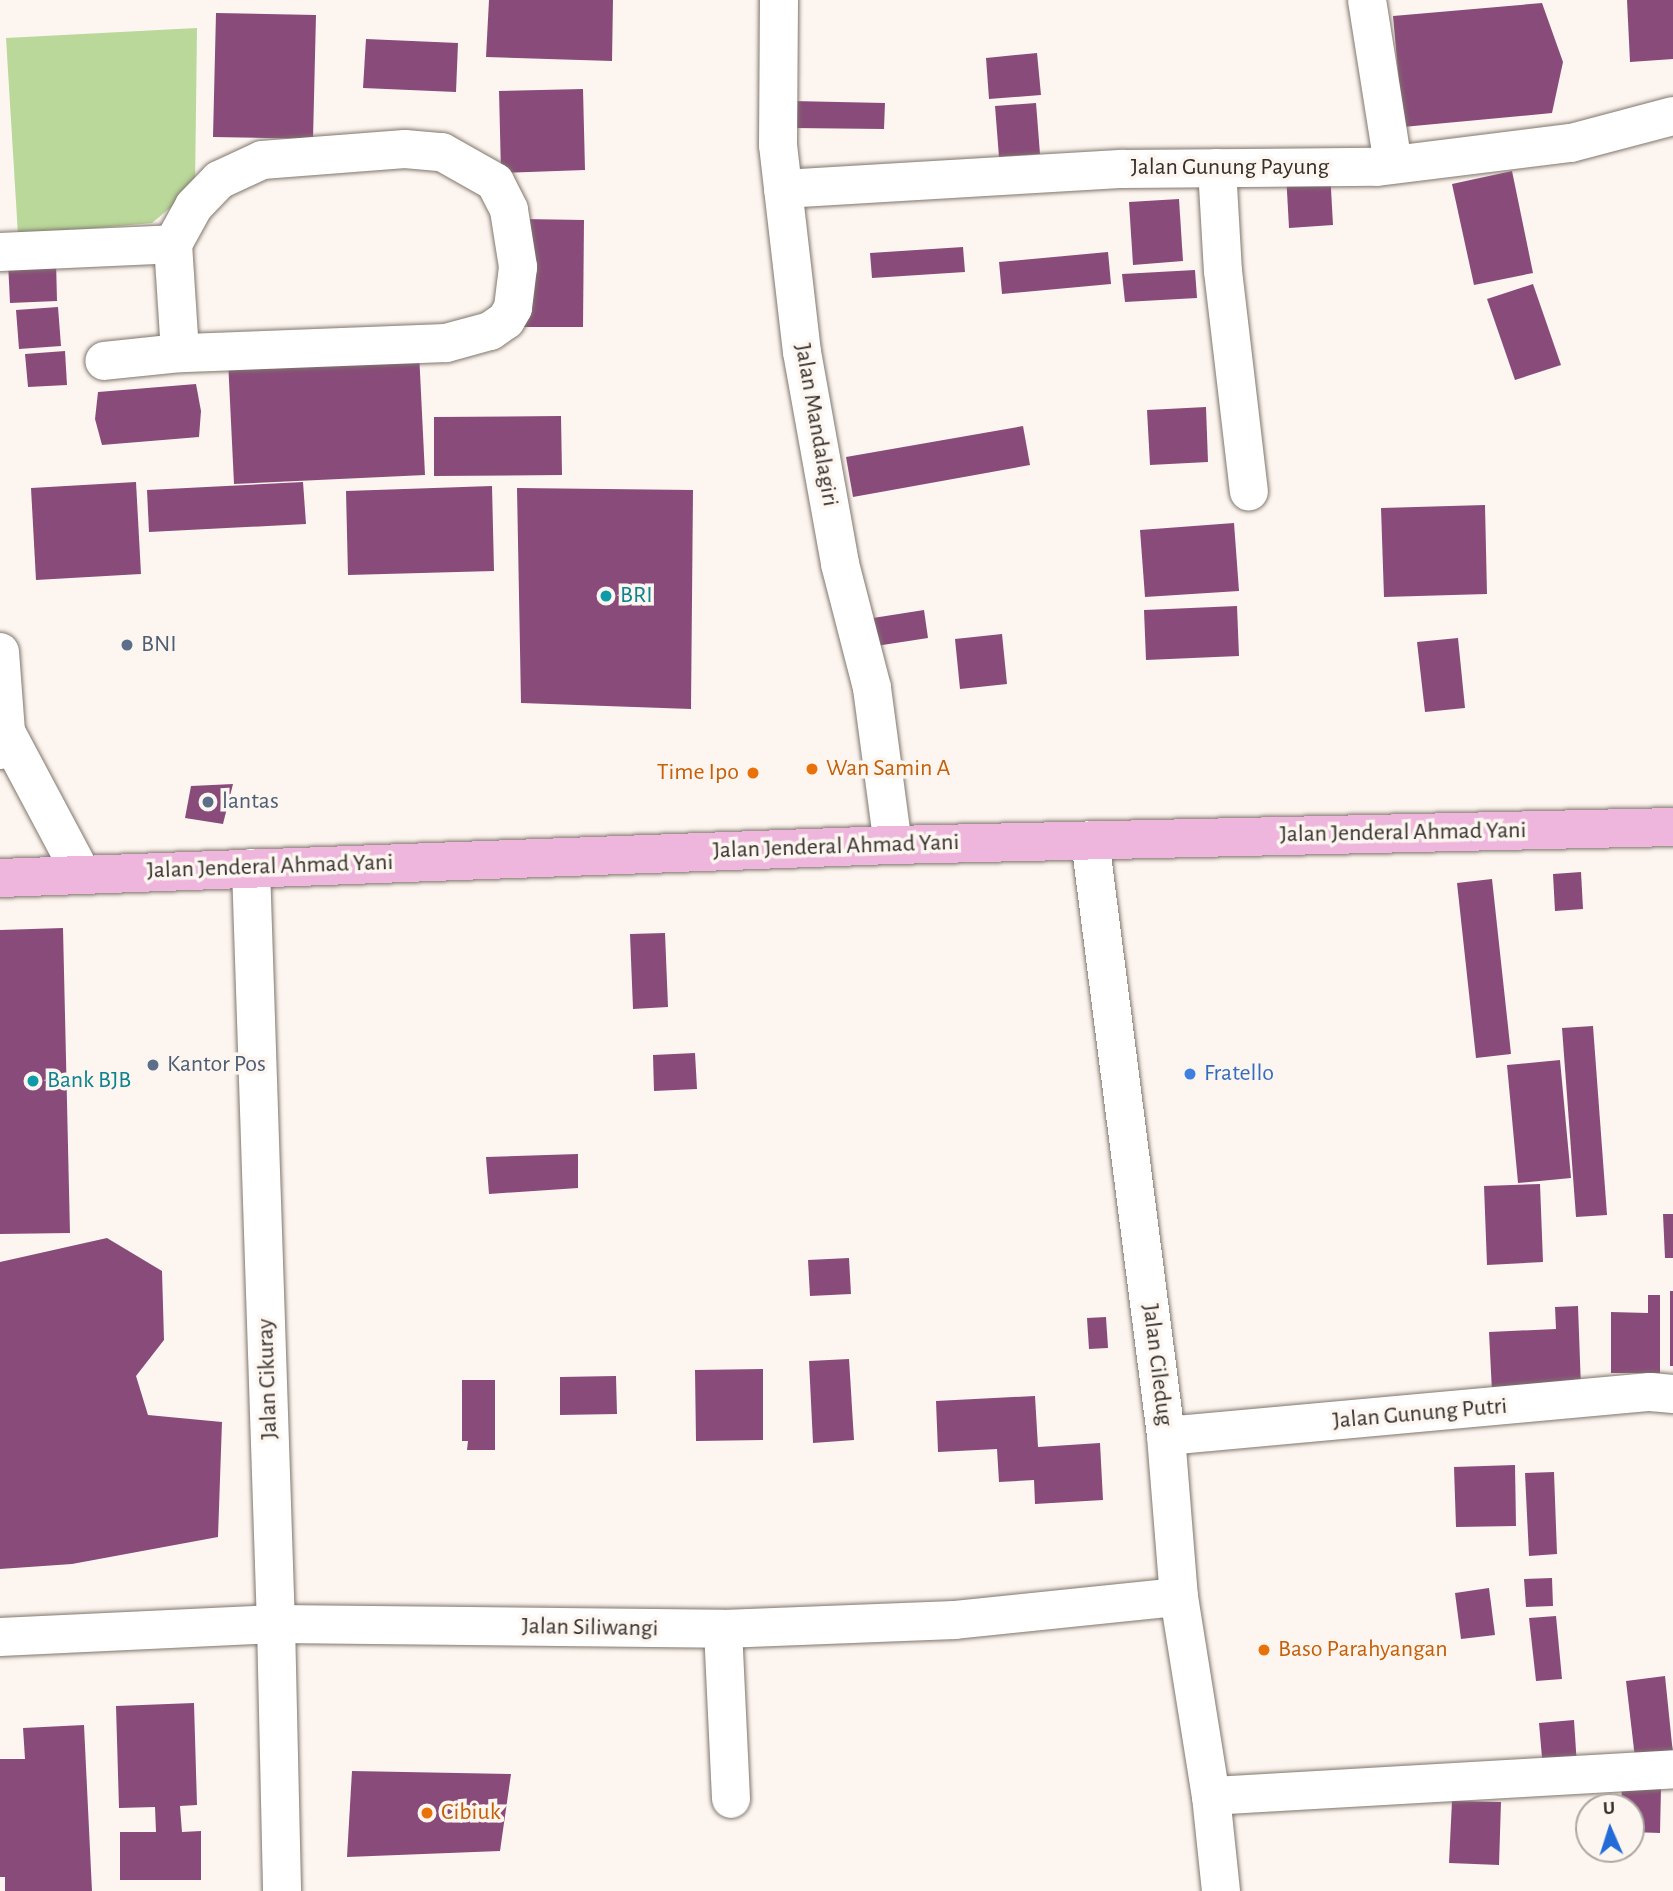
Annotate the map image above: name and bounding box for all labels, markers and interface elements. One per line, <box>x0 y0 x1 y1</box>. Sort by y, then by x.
street label: Jalan Gunung Payung <box>1131 154 1329 182</box>
street label: Jalan Mandalagiri <box>788 341 844 509</box>
place label: BRI <box>620 582 653 610</box>
marker: BRI <box>598 588 614 604</box>
place label: BNI <box>141 631 177 659</box>
marker: BNI <box>119 637 135 653</box>
place label: Wan Samin A <box>826 755 950 783</box>
place label: Time Ipo <box>657 759 739 787</box>
marker: Wan Samin A <box>804 761 820 777</box>
marker: Time Ipo <box>745 765 761 781</box>
place label: lantas <box>222 788 279 816</box>
marker: lantas <box>200 794 216 810</box>
street label: Jalan Jenderal Ahmad Yani <box>1280 816 1526 850</box>
street label: Jalan Jenderal Ahmad Yani <box>712 828 960 866</box>
street label: Jalan Jenderal Ahmad Yani <box>146 848 394 886</box>
place label: Kantor Pos <box>167 1051 266 1079</box>
marker: Kantor Pos <box>145 1057 161 1073</box>
place label: Fratello <box>1204 1060 1274 1088</box>
marker: Fratello <box>1182 1066 1198 1082</box>
place label: Bank BJB <box>47 1067 131 1095</box>
marker: Bank BJB <box>25 1073 41 1089</box>
street label: Jalan Ciledug <box>1135 1302 1179 1428</box>
street label: Jalan Cikuray <box>251 1318 285 1440</box>
street label: Jalan Gunung Putri <box>1332 1392 1508 1436</box>
street label: Jalan Siliwangi <box>521 1612 659 1644</box>
place label: Baso Parahyangan <box>1278 1636 1448 1664</box>
marker: Baso Parahyangan <box>1256 1642 1272 1658</box>
north arrow <box>1575 1793 1645 1863</box>
place label: Cibiuk <box>441 1799 501 1827</box>
text: U <box>1602 1799 1616 1818</box>
marker: Cibiuk <box>419 1805 435 1821</box>

